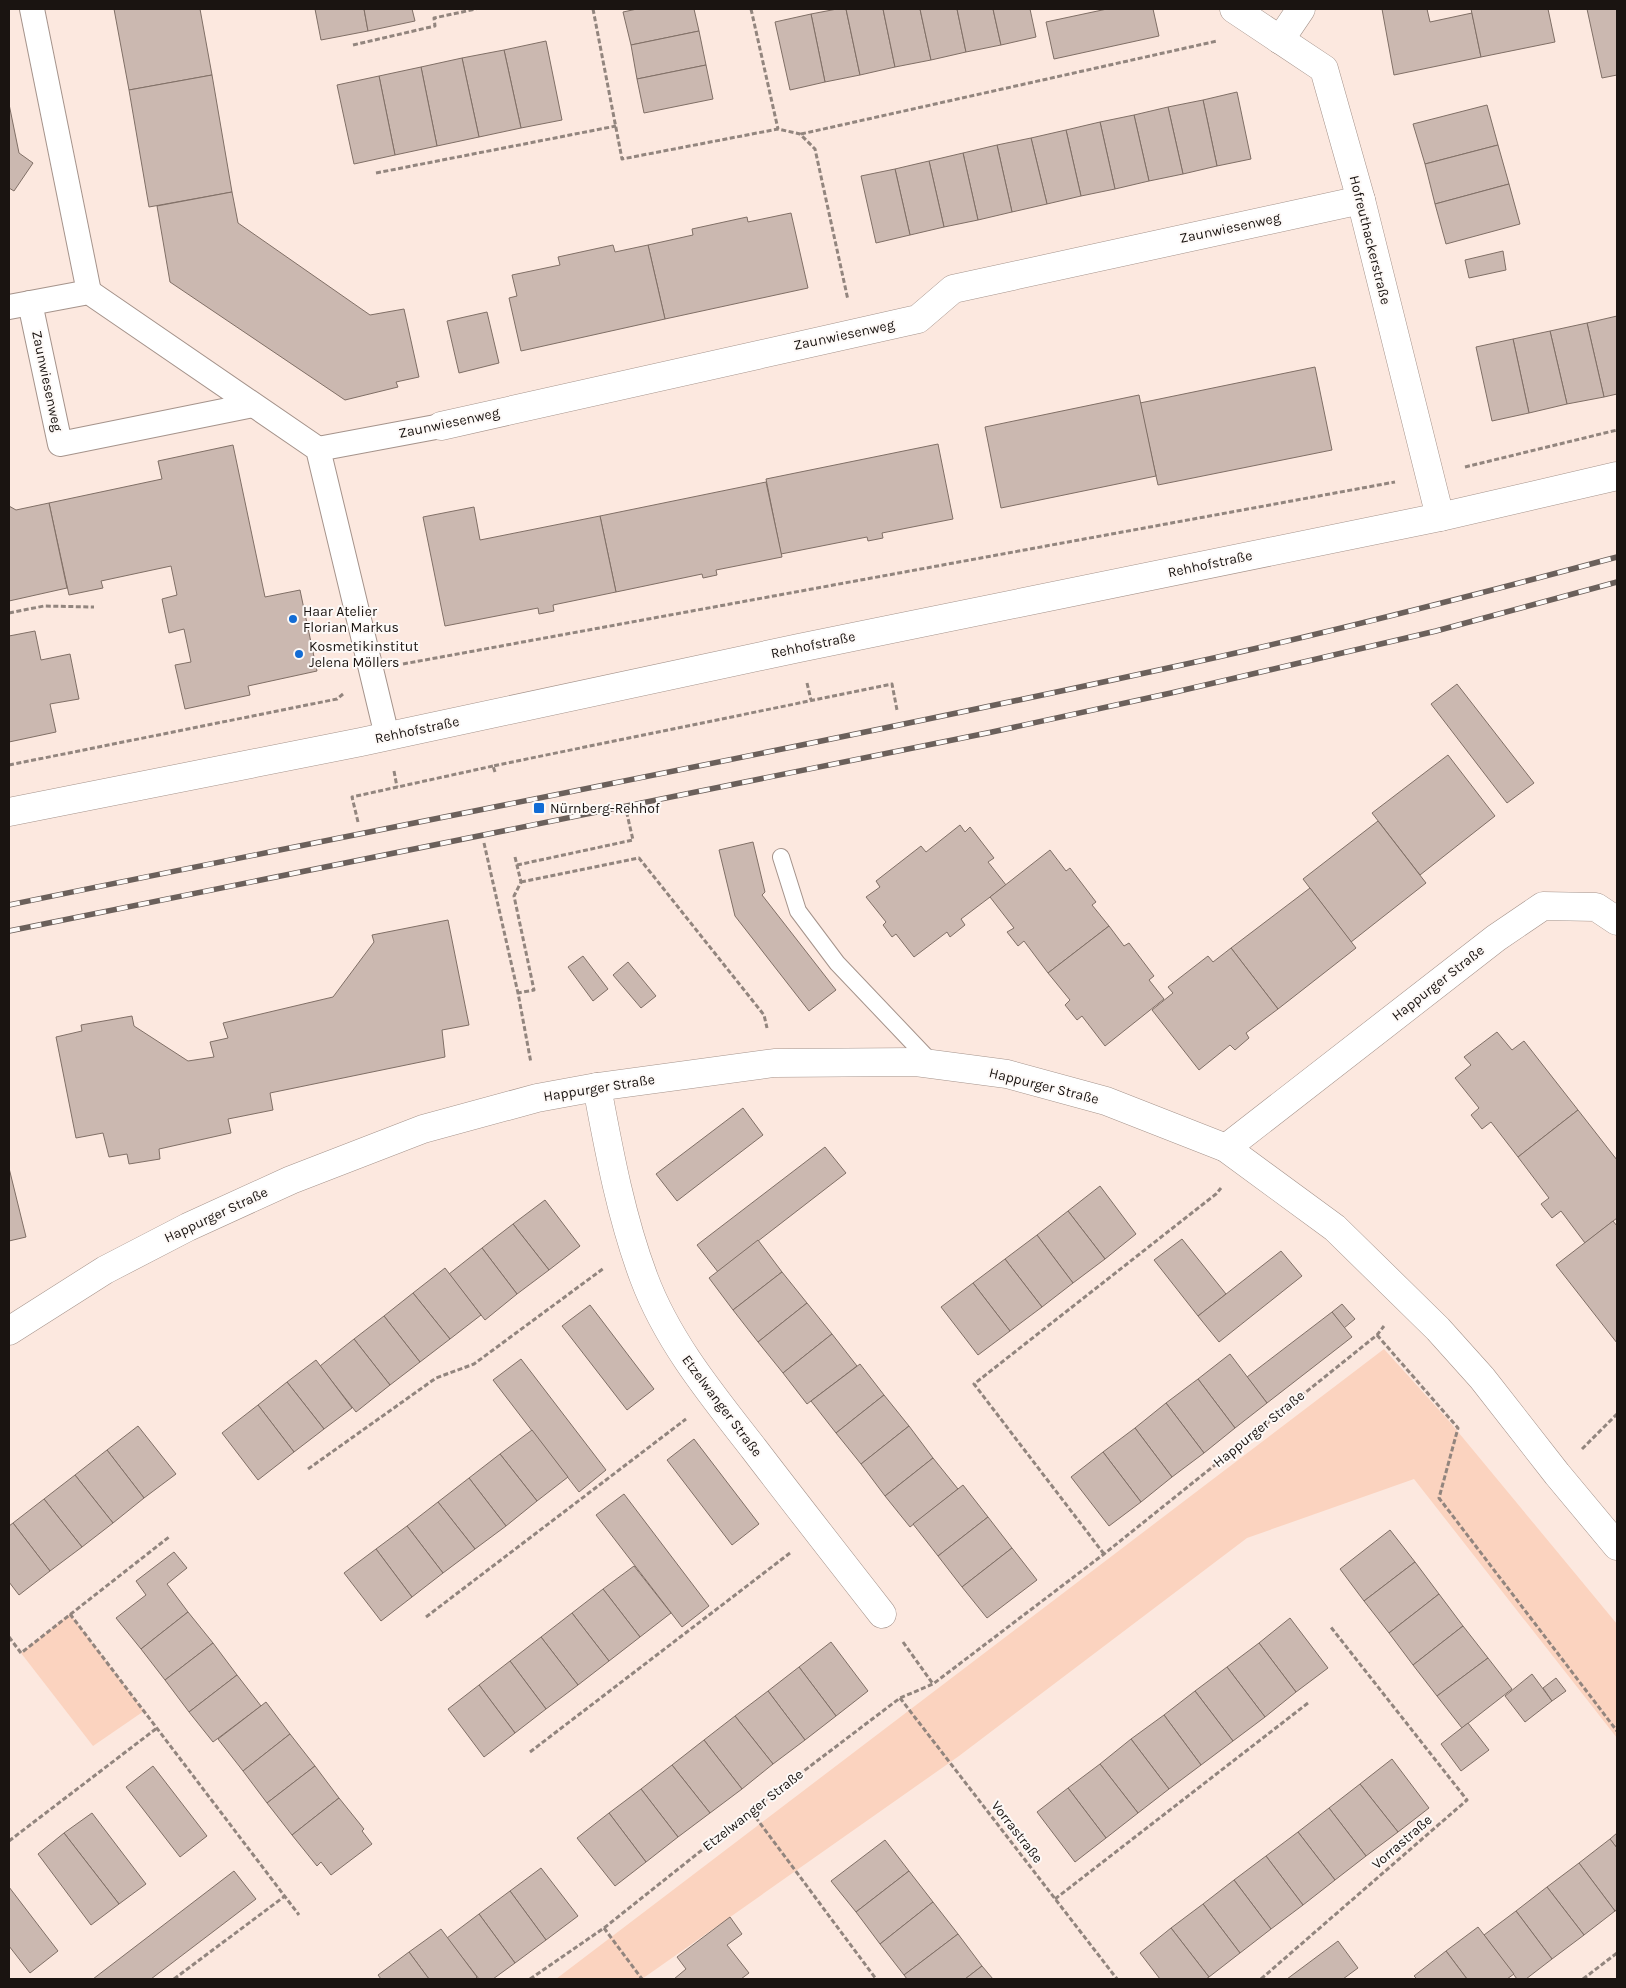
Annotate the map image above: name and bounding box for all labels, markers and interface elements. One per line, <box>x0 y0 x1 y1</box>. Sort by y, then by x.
street label: Hofreuthackerstraße <box>1346 174 1394 306</box>
street label: Zaunwiesenweg <box>1178 209 1282 247</box>
street label: Zaunwiesenweg <box>792 316 896 354</box>
street label: Zaunwiesenweg <box>28 329 66 433</box>
street label: Zaunwiesenweg <box>397 404 501 442</box>
street label: Rehhofstraße <box>1166 547 1254 581</box>
place label: Haar Atelier Florian Markus <box>303 603 399 636</box>
marker: Haar Atelier Florian Markus <box>287 613 299 625</box>
street label: Rehhofstraße <box>769 628 857 662</box>
place label: Kosmetikinstitut Jelena Möllers <box>309 638 419 671</box>
marker: Kosmetikinstitut Jelena Möllers <box>293 648 305 660</box>
street label: Rehhofstraße <box>373 713 461 747</box>
place label: Nürnberg-Rehhof <box>550 800 660 817</box>
marker: Nürnberg-Rehhof <box>532 801 546 815</box>
street label: Happurger Straße <box>1388 942 1488 1024</box>
street label: Happurger Straße <box>987 1064 1101 1108</box>
street label: Happurger Straße <box>542 1071 656 1105</box>
street label: Happurger Straße <box>161 1184 271 1246</box>
street label: Etzelwanger Straße <box>678 1352 766 1460</box>
street label: Happurger Straße <box>1210 1387 1308 1471</box>
street label: Etzelwanger Straße <box>699 1765 807 1855</box>
street label: Vorrastraße <box>987 1798 1047 1866</box>
street label: Vorrastraße <box>1368 1811 1436 1873</box>

